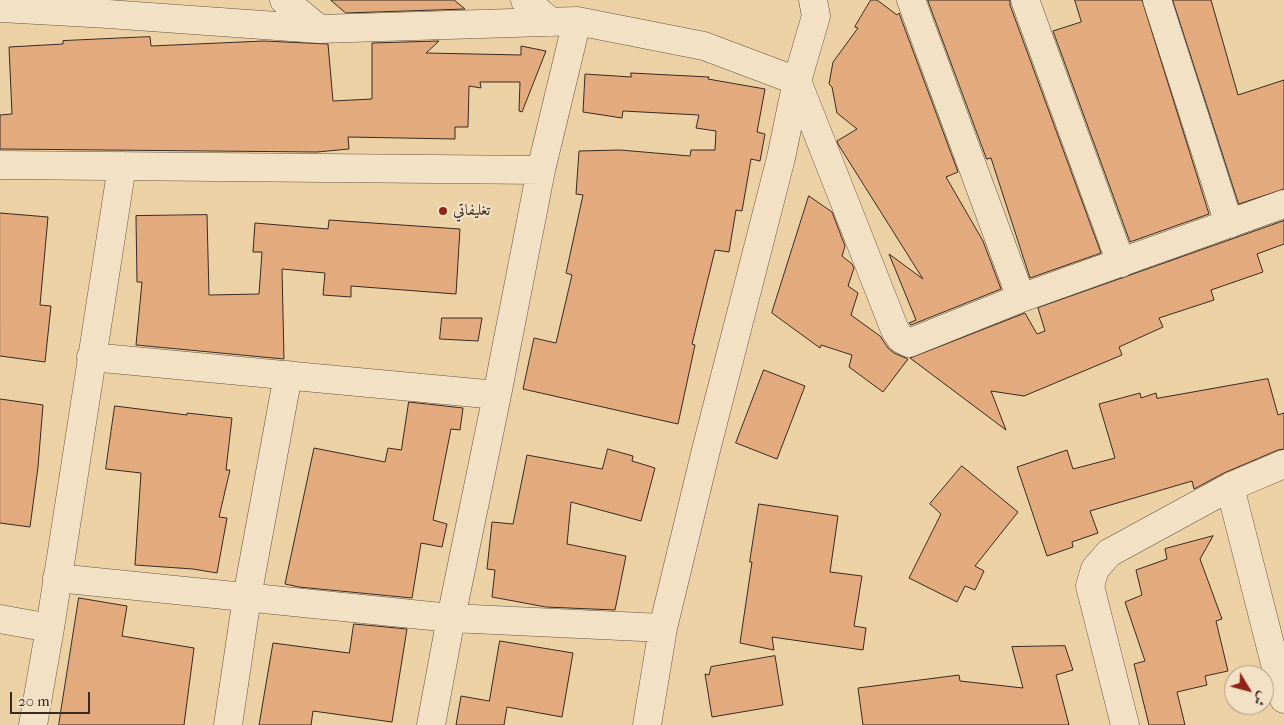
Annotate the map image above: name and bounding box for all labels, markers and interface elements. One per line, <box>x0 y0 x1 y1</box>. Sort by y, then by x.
place label: تغليفاتي <box>453 201 490 221</box>
marker: تغليفاتي <box>437 205 449 217</box>
north arrow <box>1224 665 1274 715</box>
scale bar <box>12 682 92 714</box>
text: ش <box>1250 688 1272 709</box>
text: 20 m <box>18 692 50 710</box>

